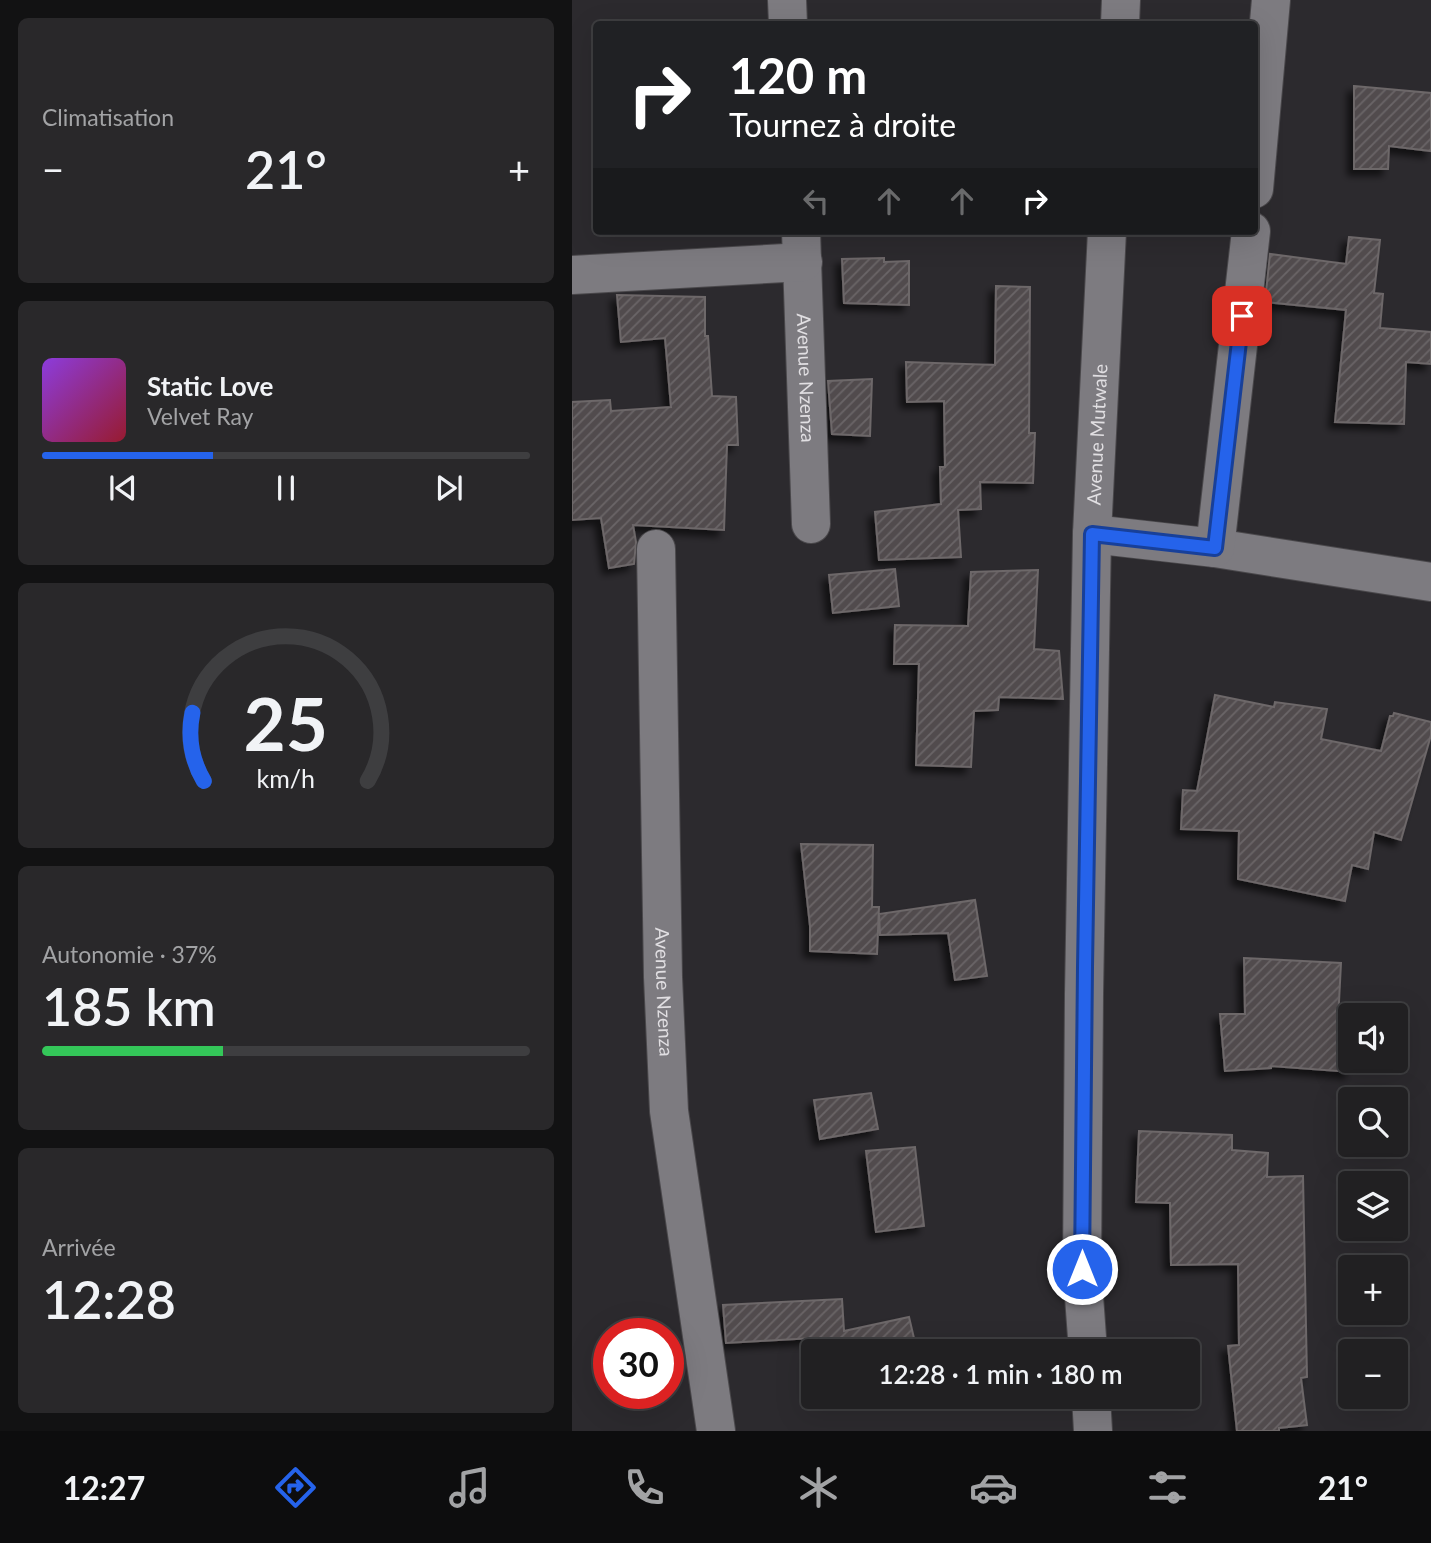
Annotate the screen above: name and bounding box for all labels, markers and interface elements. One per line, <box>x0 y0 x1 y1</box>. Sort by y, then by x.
text: 120 m <box>729 46 867 104</box>
icon: right <box>614 49 705 140</box>
text: Climatisation <box>42 103 174 131</box>
text: Tournez à droite <box>729 105 956 144</box>
text: 21° <box>245 138 327 200</box>
text: − <box>42 146 64 192</box>
text: + <box>508 146 530 192</box>
icon: left <box>797 182 835 220</box>
icon: ahead <box>870 182 908 220</box>
icon: ahead <box>943 182 981 220</box>
icon: right <box>1016 182 1054 220</box>
pin <box>1212 286 1272 346</box>
icon: arrive <box>1223 297 1261 335</box>
street label: Avenue Nzenza <box>793 313 820 443</box>
street label: Avenue Mutwale <box>1081 363 1111 506</box>
text: Static Love <box>147 370 274 402</box>
text: Velvet Ray <box>147 402 253 430</box>
icon: previous <box>104 469 142 507</box>
icon: pause <box>267 469 305 507</box>
icon: next <box>430 469 468 507</box>
text: 25 <box>244 680 328 768</box>
text: km/h <box>257 763 315 793</box>
street label: Avenue Nzenza <box>651 927 679 1057</box>
text: Autonomie · 37% <box>42 940 217 968</box>
text: 185 km <box>42 975 216 1037</box>
map controls <box>1338 1003 1408 1409</box>
button: sound <box>1338 1003 1408 1073</box>
button: search <box>1338 1087 1408 1157</box>
button: layers <box>1338 1171 1408 1241</box>
position arrow <box>1045 1232 1119 1306</box>
text: Arrivée <box>42 1233 116 1261</box>
button: + <box>1338 1255 1408 1325</box>
text: 12:28 <box>42 1268 176 1330</box>
speed limit sign: 30 <box>593 1318 684 1409</box>
button: − <box>1338 1339 1408 1409</box>
text: 12:28 · 1 min · 180 m <box>878 1358 1123 1390</box>
icon: directions <box>271 1463 320 1512</box>
icon: music <box>445 1463 494 1512</box>
icon: phone <box>620 1463 669 1512</box>
icon: climate <box>794 1463 843 1512</box>
icon: car <box>969 1463 1018 1512</box>
icon: filters <box>1143 1463 1192 1512</box>
text: 12:27 <box>63 1468 145 1507</box>
text: 21° <box>1318 1468 1368 1507</box>

